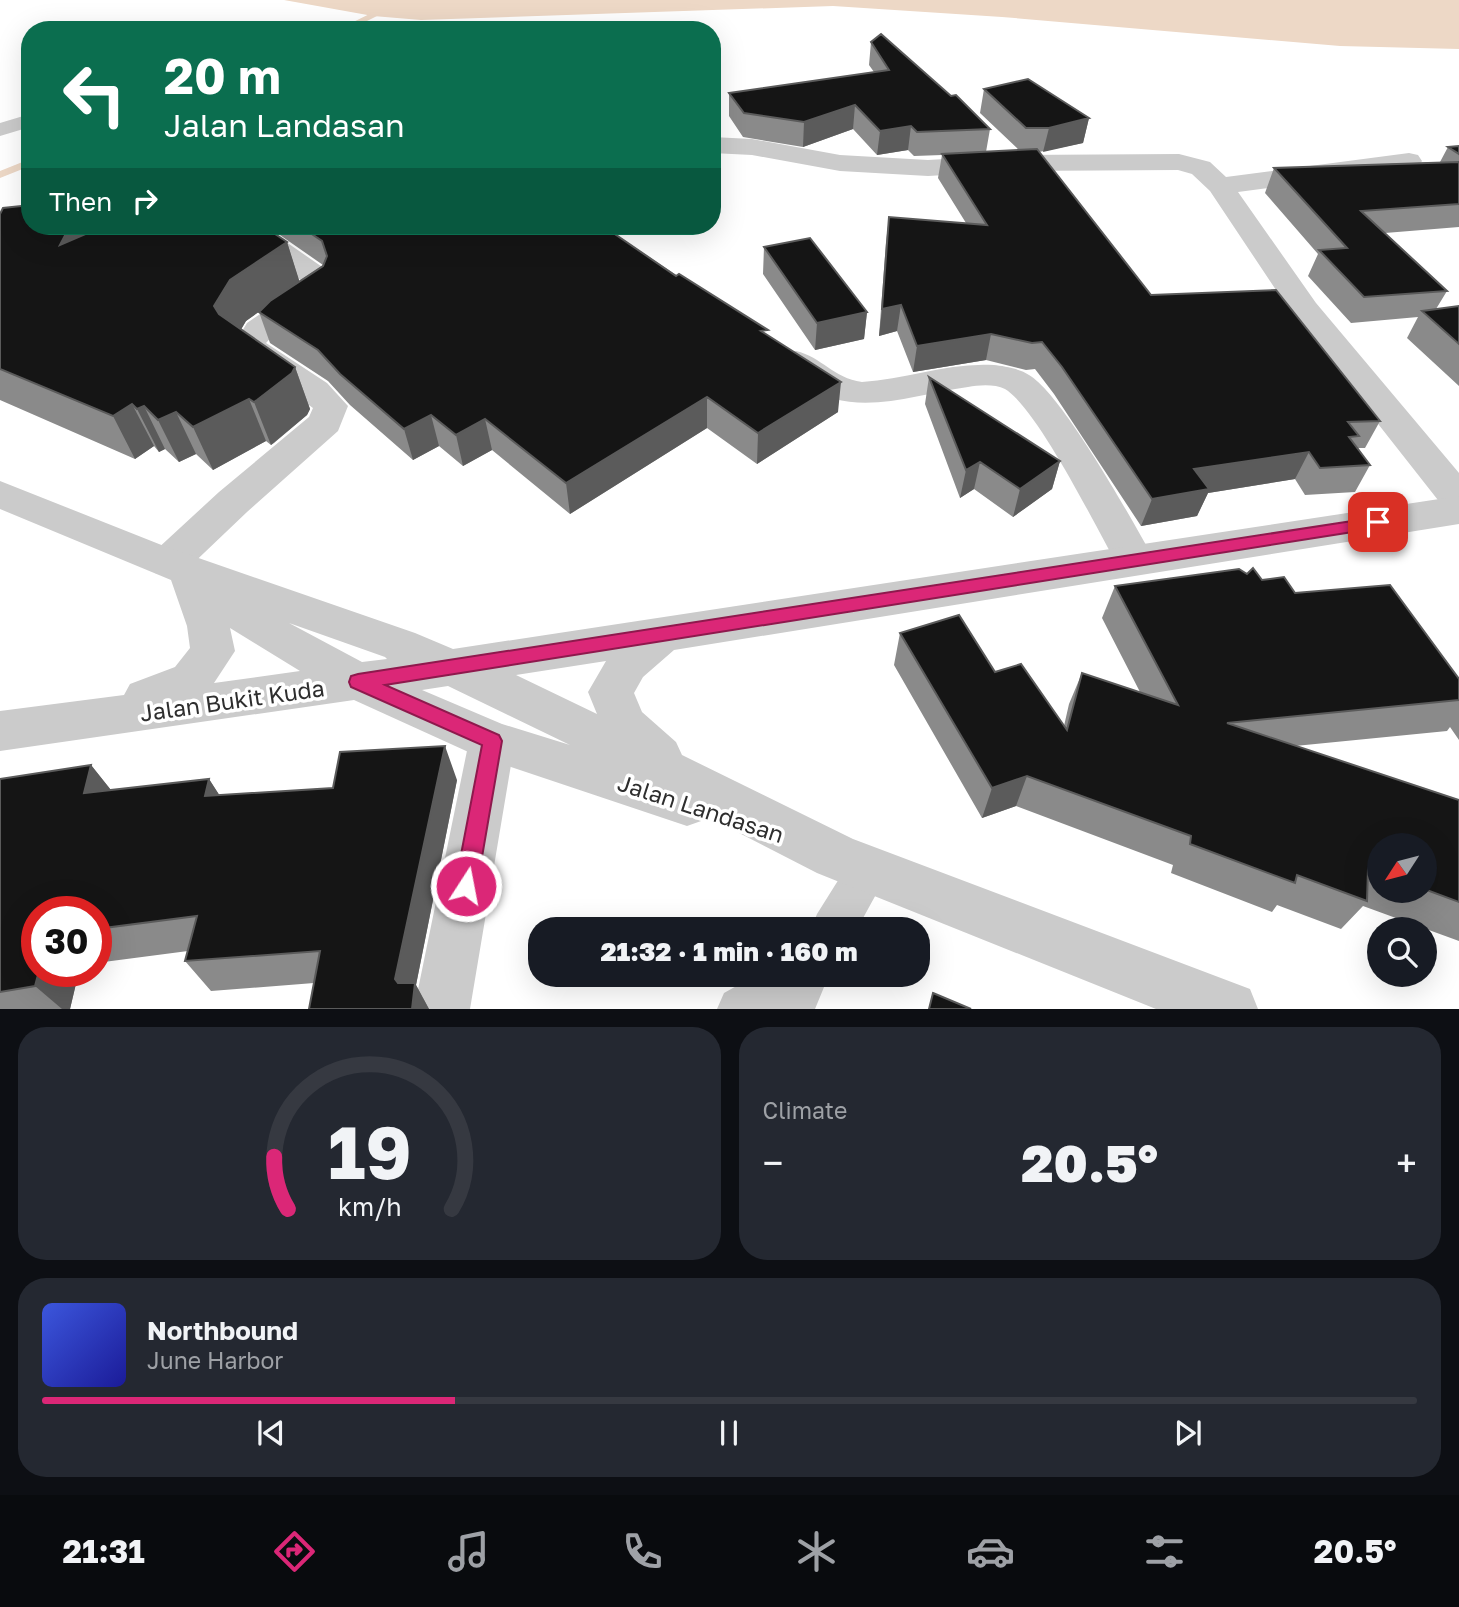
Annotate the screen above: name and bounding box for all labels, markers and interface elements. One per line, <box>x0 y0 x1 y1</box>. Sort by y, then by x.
text: 20 m <box>164 46 281 105</box>
icon: left <box>49 49 140 140</box>
text: Jalan Landasan <box>164 106 405 144</box>
icon: right <box>126 182 164 220</box>
text: Then <box>49 186 112 217</box>
pin <box>1348 492 1408 552</box>
icon: arrive <box>1359 503 1397 541</box>
street label: Jalan Bukit Kuda <box>138 673 326 727</box>
street label: Jalan Landasan <box>614 768 788 848</box>
north arrow <box>1367 833 1437 903</box>
map controls <box>1367 833 1437 987</box>
position arrow <box>429 849 503 923</box>
speed limit sign: 30 <box>21 896 112 987</box>
button: search <box>1367 917 1437 987</box>
text: 21:32 · 1 min · 160 m <box>600 936 858 967</box>
text: Climate <box>763 1096 847 1124</box>
text: 19 <box>327 1109 411 1196</box>
text: 20.5° <box>1021 1131 1158 1193</box>
text: − <box>763 1140 783 1185</box>
text: + <box>1396 1140 1417 1185</box>
text: km/h <box>337 1191 401 1222</box>
text: Northbound <box>147 1315 298 1346</box>
text: June Harbor <box>147 1346 283 1374</box>
icon: previous <box>252 1414 290 1452</box>
icon: pause <box>710 1414 748 1452</box>
icon: next <box>1169 1414 1207 1452</box>
icon: directions <box>270 1527 319 1576</box>
icon: music <box>444 1527 493 1576</box>
icon: phone <box>618 1527 667 1576</box>
icon: climate <box>792 1527 841 1576</box>
icon: car <box>966 1527 1015 1576</box>
icon: filters <box>1140 1527 1189 1576</box>
text: 21:31 <box>63 1532 145 1570</box>
text: 20.5° <box>1314 1532 1396 1570</box>

